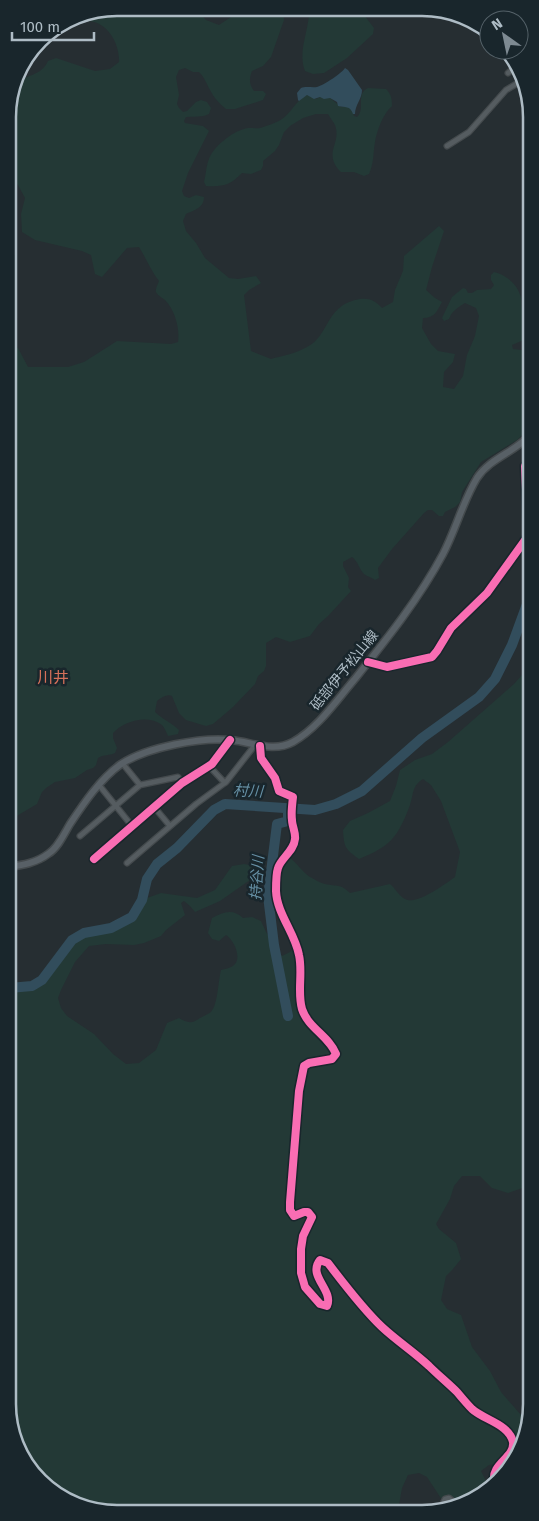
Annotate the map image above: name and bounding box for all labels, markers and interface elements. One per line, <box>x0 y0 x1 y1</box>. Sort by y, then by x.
scale bar <box>12 10 95 42</box>
north arrow <box>479 10 529 60</box>
text: N <box>489 15 506 34</box>
text: 100 m <box>20 18 60 36</box>
street label: 砥部伊予松山線 <box>307 627 382 714</box>
district label: 川井 <box>37 668 69 687</box>
water label: 村川 <box>233 781 265 801</box>
water label: 持谷川 <box>246 853 268 901</box>

